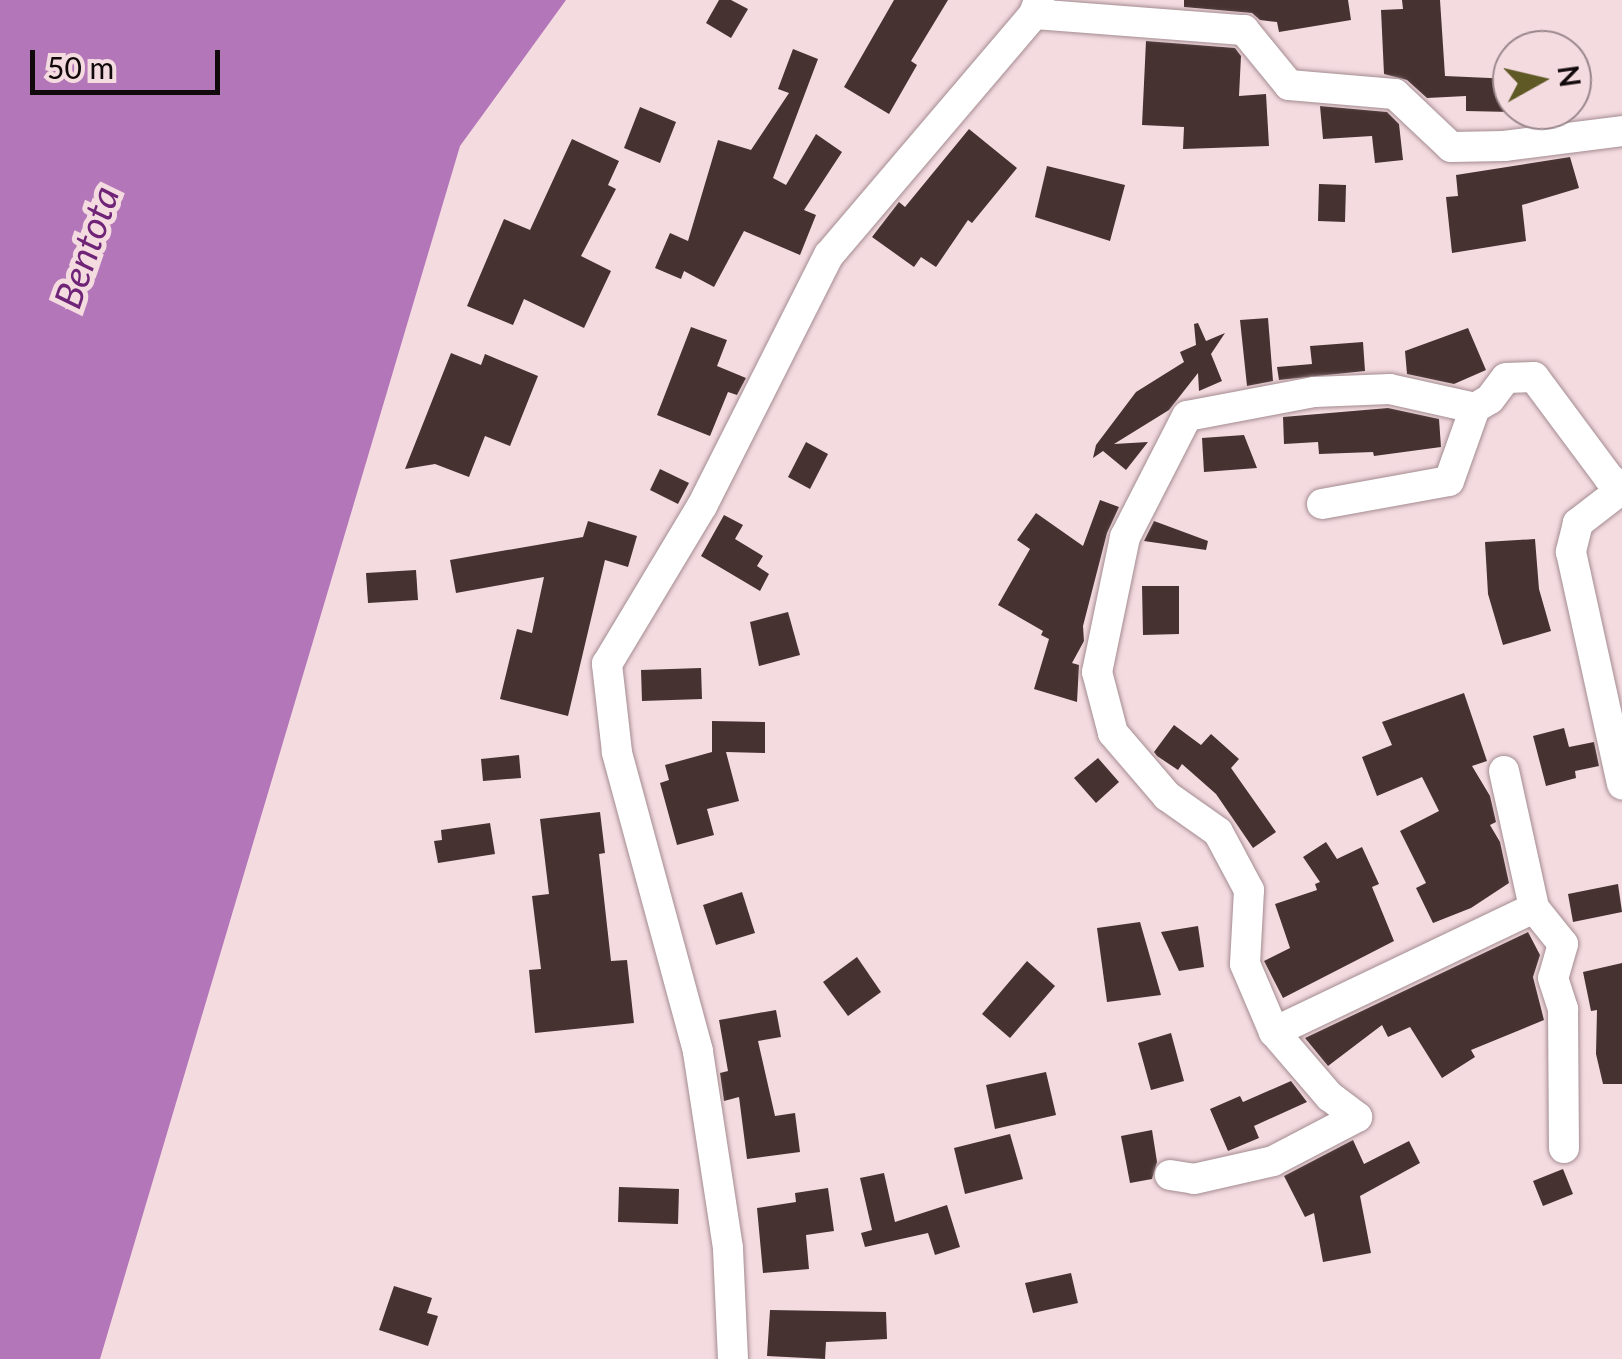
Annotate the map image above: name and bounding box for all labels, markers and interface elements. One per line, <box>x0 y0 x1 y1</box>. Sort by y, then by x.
scale bar <box>35 30 225 92</box>
north arrow <box>1492 30 1592 130</box>
text: 50 m <box>47 49 114 85</box>
text: N <box>1551 63 1588 89</box>
water label: Bentota <box>44 180 128 314</box>

